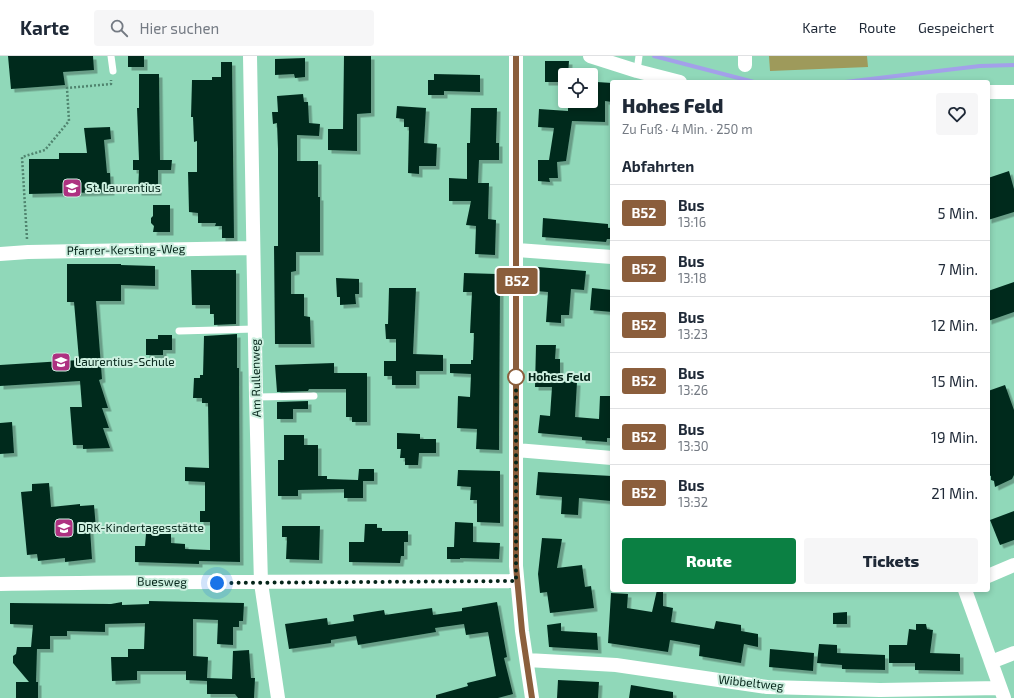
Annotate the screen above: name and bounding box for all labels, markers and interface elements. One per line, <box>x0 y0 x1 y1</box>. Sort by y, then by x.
search box <box>94 10 374 46</box>
text: Karte <box>20 16 70 39</box>
icon: search <box>108 17 130 39</box>
text: Hier suchen <box>140 19 219 37</box>
text: Karte <box>802 19 837 36</box>
text: Route <box>859 19 896 36</box>
text: Gespeichert <box>918 19 994 36</box>
map controls <box>558 68 598 108</box>
button: locate <box>558 68 598 108</box>
button: heart <box>936 93 978 135</box>
text: Hohes Feld <box>622 94 723 117</box>
text: Zu Fuß · 4 Min. · 250 m <box>622 121 753 137</box>
text: Abfahrten <box>622 157 694 175</box>
school or university icon: St. Laurentius <box>61 177 83 199</box>
place label: St. Laurentius <box>86 180 161 194</box>
text: Bus <box>678 196 704 214</box>
text: B52 <box>632 204 656 221</box>
text: 5 Min. <box>938 204 978 222</box>
text: 13:16 <box>678 214 706 230</box>
street label: Pfarrer-Kersting-Weg <box>66 241 186 257</box>
text: Bus <box>678 252 704 270</box>
text: B52 <box>632 260 656 277</box>
text: 7 Min. <box>938 260 978 278</box>
line badge: B52 <box>494 268 540 294</box>
text: 13:18 <box>678 270 707 286</box>
text: B52 <box>505 272 529 289</box>
text: Bus <box>678 308 704 326</box>
text: B52 <box>632 316 656 333</box>
text: 12 Min. <box>931 316 978 334</box>
text: 13:23 <box>678 326 708 342</box>
street label: Am Rullenweg <box>247 338 263 417</box>
school or university icon: Laurentius-Schule <box>50 351 72 373</box>
place label: Laurentius-Schule <box>75 354 175 368</box>
text: Bus <box>678 364 704 382</box>
marker: Hohes Feld <box>507 368 525 386</box>
place label: Hohes Feld <box>528 369 591 383</box>
text: B52 <box>632 372 656 389</box>
text: 15 Min. <box>932 372 978 390</box>
text: 13:26 <box>678 382 708 398</box>
text: Bus <box>678 420 704 438</box>
text: B52 <box>632 428 656 445</box>
text: 19 Min. <box>931 428 978 446</box>
text: 13:30 <box>678 438 709 454</box>
text: Bus <box>678 476 704 494</box>
text: B52 <box>632 484 656 501</box>
text: 21 Min. <box>931 484 978 502</box>
text: 13:32 <box>678 494 708 510</box>
school or university icon: DRK-Kindertagesstätte <box>53 517 75 539</box>
place label: DRK-Kindertagesstätte <box>78 520 204 534</box>
button: Route <box>622 538 796 584</box>
button: Tickets <box>804 538 978 584</box>
your location <box>207 573 227 593</box>
street label: Buesweg <box>137 574 187 588</box>
street label: Wibbeltweg <box>718 672 785 692</box>

